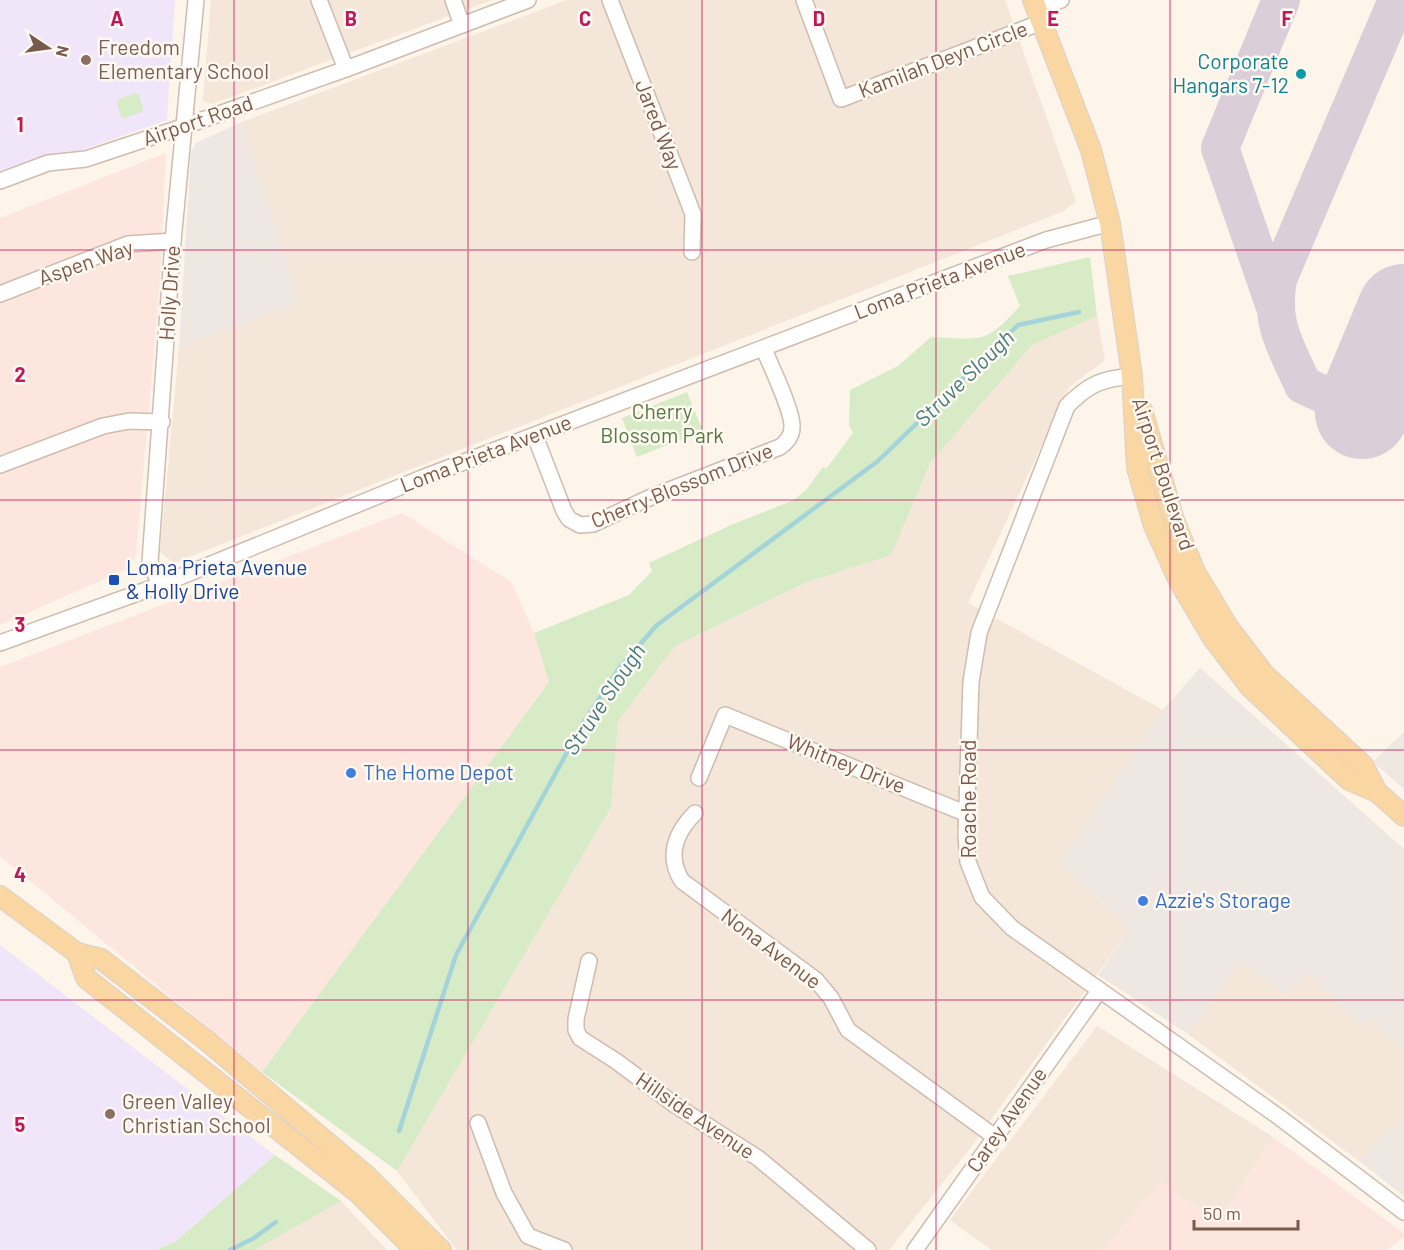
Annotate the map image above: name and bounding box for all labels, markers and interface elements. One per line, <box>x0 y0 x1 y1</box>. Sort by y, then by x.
text: A <box>110 6 124 30</box>
text: B <box>345 6 357 30</box>
text: C <box>579 6 591 30</box>
text: D <box>813 6 825 30</box>
text: E <box>1047 6 1059 30</box>
text: F <box>1281 6 1293 30</box>
street label: Kamilah Deyn Circle <box>854 15 1031 102</box>
north arrow <box>18 18 78 78</box>
place label: Freedom Elementary School <box>98 34 269 83</box>
text: N <box>53 44 74 59</box>
place label: Corporate Hangars 7-12 <box>1173 48 1289 97</box>
marker: Freedom Elementary School <box>79 53 93 67</box>
marker: Corporate Hangars 7-12 <box>1294 67 1308 81</box>
street label: Jared Way <box>631 76 688 174</box>
street label: Airport Road <box>139 89 256 150</box>
text: 1 <box>16 112 24 136</box>
street label: Aspen Way <box>35 234 137 289</box>
street label: Loma Prieta Avenue <box>850 235 1029 324</box>
street label: Holly Drive <box>153 244 184 341</box>
water label: Struve Slough <box>908 323 1018 431</box>
text: 2 <box>14 362 26 386</box>
street label: Airport Boulevard <box>1128 394 1201 553</box>
park label: Cherry Blossom Park <box>600 398 724 447</box>
street label: Loma Prieta Avenue <box>396 408 575 497</box>
street label: Cherry Blossom Drive <box>587 437 776 533</box>
place label: Loma Prieta Avenue & Holly Drive <box>126 554 307 603</box>
marker: Loma Prieta Avenue & Holly Drive <box>107 573 121 587</box>
text: 3 <box>15 612 25 636</box>
water label: Struve Slough <box>557 638 650 759</box>
street label: Whitney Drive <box>784 728 909 798</box>
street label: Roache Road <box>955 740 980 858</box>
place label: The Home Depot <box>363 759 514 784</box>
marker: The Home Depot <box>344 766 358 780</box>
text: 4 <box>14 862 26 886</box>
place label: Azzie's Storage <box>1155 887 1291 912</box>
marker: Azzie's Storage <box>1136 894 1150 908</box>
street label: Nona Avenue <box>717 902 827 993</box>
street label: Carey Avenue <box>960 1062 1051 1176</box>
street label: Hillside Avenue <box>632 1066 760 1164</box>
place label: Green Valley Christian School <box>122 1088 270 1137</box>
marker: Green Valley Christian School <box>103 1107 117 1121</box>
text: 5 <box>15 1112 26 1136</box>
scale bar <box>1194 1193 1298 1231</box>
text: 50 m <box>1203 1202 1241 1224</box>

